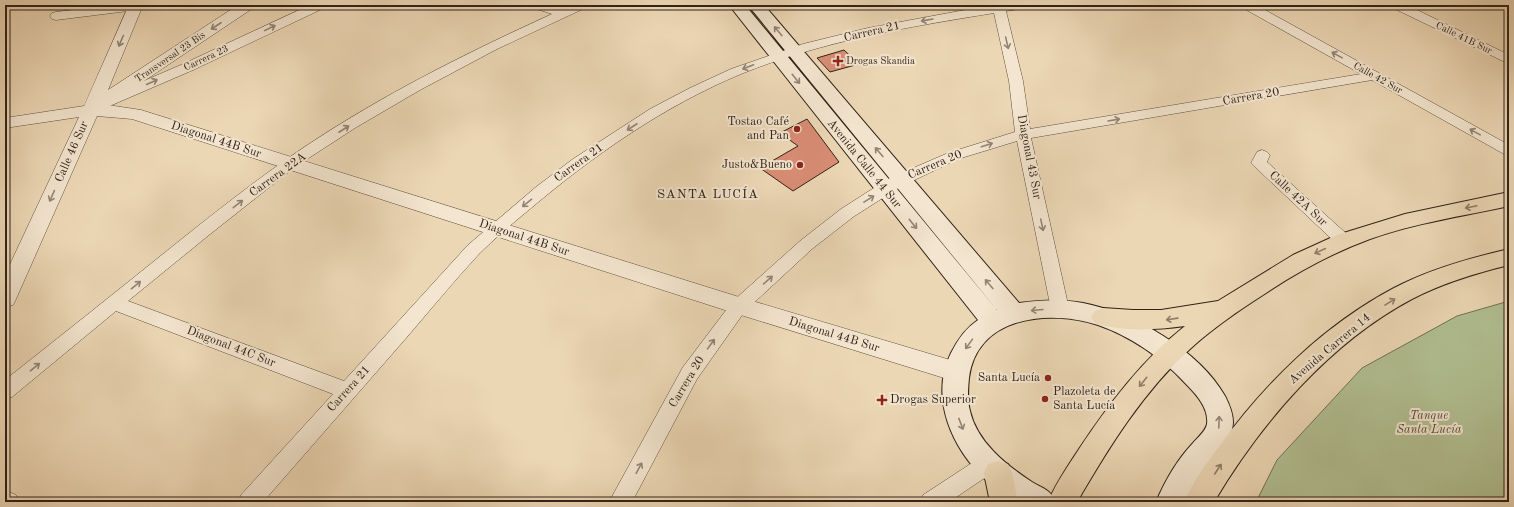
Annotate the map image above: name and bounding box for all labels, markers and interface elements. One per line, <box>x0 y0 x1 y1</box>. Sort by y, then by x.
one-way arrow <box>921 16 934 24</box>
street label: Carrera 21 <box>843 20 901 44</box>
street label: Calle 41B Sur <box>1434 20 1494 56</box>
one-way arrow <box>210 23 222 31</box>
one-way arrow <box>264 24 276 31</box>
one-way arrow <box>773 25 782 36</box>
street label: Transversal 23 Bis <box>133 30 207 84</box>
one-way arrow <box>116 34 124 46</box>
one-way arrow <box>1003 36 1011 49</box>
street label: Carrera 23 <box>182 43 230 73</box>
one-way arrow <box>1331 51 1343 58</box>
marker: Drogas Skandia <box>833 56 843 66</box>
place label: Drogas Skandia <box>846 56 915 66</box>
street label: Calle 42 Sur <box>1352 60 1404 96</box>
one-way arrow <box>742 64 754 72</box>
one-way arrow <box>792 74 800 85</box>
one-way arrow <box>146 78 158 86</box>
street label: Carrera 20 <box>1222 86 1280 108</box>
street label: Diagonal 43 Sur <box>1015 114 1043 200</box>
place label: Tostao Café and Pan <box>727 116 790 142</box>
one-way arrow <box>1107 116 1120 124</box>
street label: Avenida Calle 44 Sur <box>825 117 903 211</box>
street label: Calle 46 Sur <box>53 120 91 184</box>
street label: Diagonal 44B Sur <box>169 120 263 160</box>
one-way arrow <box>627 123 638 131</box>
marker: Tostao Café and Pan <box>792 124 802 134</box>
one-way arrow <box>338 125 349 133</box>
one-way arrow <box>1469 128 1481 135</box>
street label: Carrera 21 <box>552 141 606 185</box>
one-way arrow <box>980 141 993 148</box>
one-way arrow <box>874 147 883 157</box>
street label: Carrera 20 <box>906 148 964 182</box>
street label: Carrera 22A <box>248 151 308 199</box>
place label: Justo&Bueno <box>722 159 792 171</box>
marker: Justo&Bueno <box>795 160 805 170</box>
street label: Calle 42A Sur <box>1267 169 1329 229</box>
district label: SANTA LUCÍA <box>657 186 759 201</box>
one-way arrow <box>48 189 55 201</box>
one-way arrow <box>863 195 875 203</box>
one-way arrow <box>522 198 533 207</box>
one-way arrow <box>233 200 244 208</box>
one-way arrow <box>1465 204 1478 212</box>
street label: Diagonal 44B Sur <box>477 218 571 258</box>
one-way arrow <box>908 218 917 229</box>
one-way arrow <box>1038 219 1046 232</box>
one-way arrow <box>1314 248 1326 255</box>
one-way arrow <box>763 275 773 285</box>
one-way arrow <box>985 278 994 289</box>
one-way arrow <box>131 280 142 289</box>
one-way arrow <box>1384 297 1396 305</box>
one-way arrow <box>1031 306 1044 313</box>
street label: Avenida Carrera 14 <box>1287 311 1373 387</box>
street label: Diagonal 44B Sur <box>787 315 881 355</box>
one-way arrow <box>1166 315 1179 323</box>
street label: Diagonal 44C Sur <box>185 325 277 369</box>
one-way arrow <box>707 338 715 349</box>
one-way arrow <box>965 338 973 349</box>
street label: Carrera 20 <box>667 354 707 410</box>
one-way arrow <box>30 362 41 371</box>
street label: Carrera 21 <box>325 364 373 414</box>
place label: Santa Lucía <box>978 372 1040 384</box>
marker: Santa Lucía <box>1043 373 1053 383</box>
one-way arrow <box>1139 377 1148 388</box>
place label: Plazoleta de Santa Lucía <box>1053 386 1116 412</box>
place label: Drogas Superior <box>890 394 976 406</box>
marker: Plazoleta de Santa Lucía <box>1040 394 1050 404</box>
marker: Drogas Superior <box>877 395 887 405</box>
park label: Tanque Santa Lucía <box>1397 410 1462 436</box>
one-way arrow <box>1215 416 1223 429</box>
one-way arrow <box>958 418 966 430</box>
one-way arrow <box>635 462 643 474</box>
one-way arrow <box>1213 463 1222 474</box>

